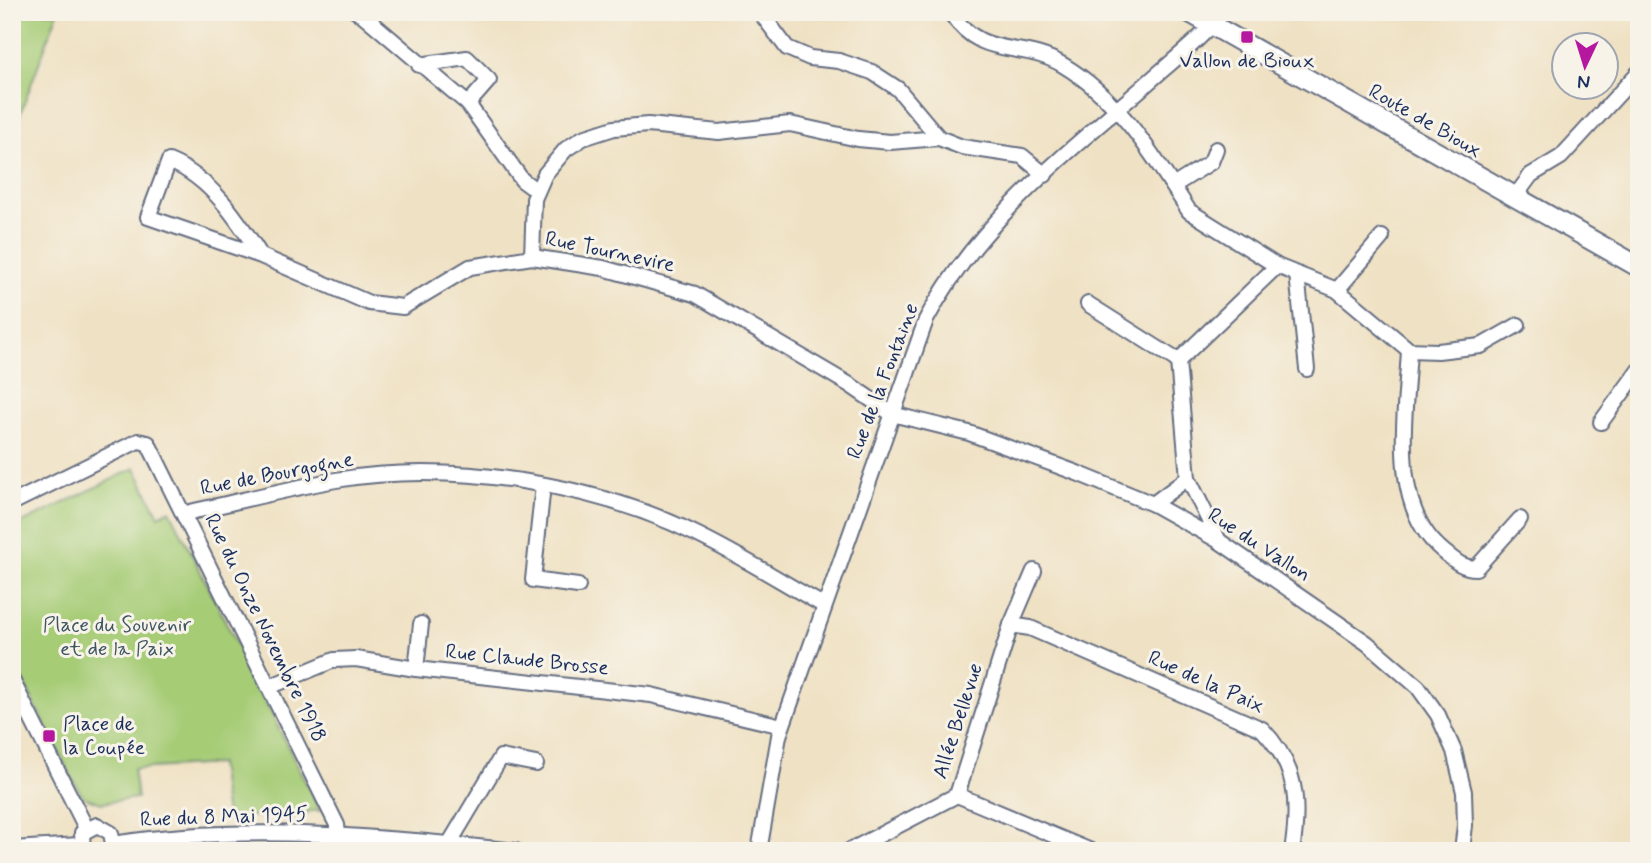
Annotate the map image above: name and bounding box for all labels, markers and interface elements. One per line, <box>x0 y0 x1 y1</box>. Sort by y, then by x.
marker: Vallon de Bioux <box>1239 29 1255 45</box>
north arrow <box>1550 32 1620 102</box>
place label: Vallon de Bioux <box>1180 47 1314 75</box>
text: N <box>1577 69 1591 94</box>
street label: Route de Bioux <box>1363 77 1487 165</box>
street label: Rue Tournevire <box>543 225 677 279</box>
street label: Rue de la Fontaine <box>840 299 926 463</box>
street label: Rue de Bourgogne <box>198 445 356 505</box>
street label: Rue du Vallon <box>1202 501 1316 589</box>
street label: Rue du Onze Novembre 1918 <box>197 509 333 747</box>
park label: Place du Souvenir et de la Paix <box>43 611 192 663</box>
street label: Rue Claude Brosse <box>444 638 610 682</box>
street label: Rue de la Paix <box>1143 644 1269 720</box>
street label: Allée Bellevue <box>926 660 990 782</box>
place label: Place de la Coupée <box>63 710 145 762</box>
marker: Place de la Coupée <box>41 728 57 744</box>
street label: Rue du 8 Mai 1945 <box>140 800 308 834</box>

